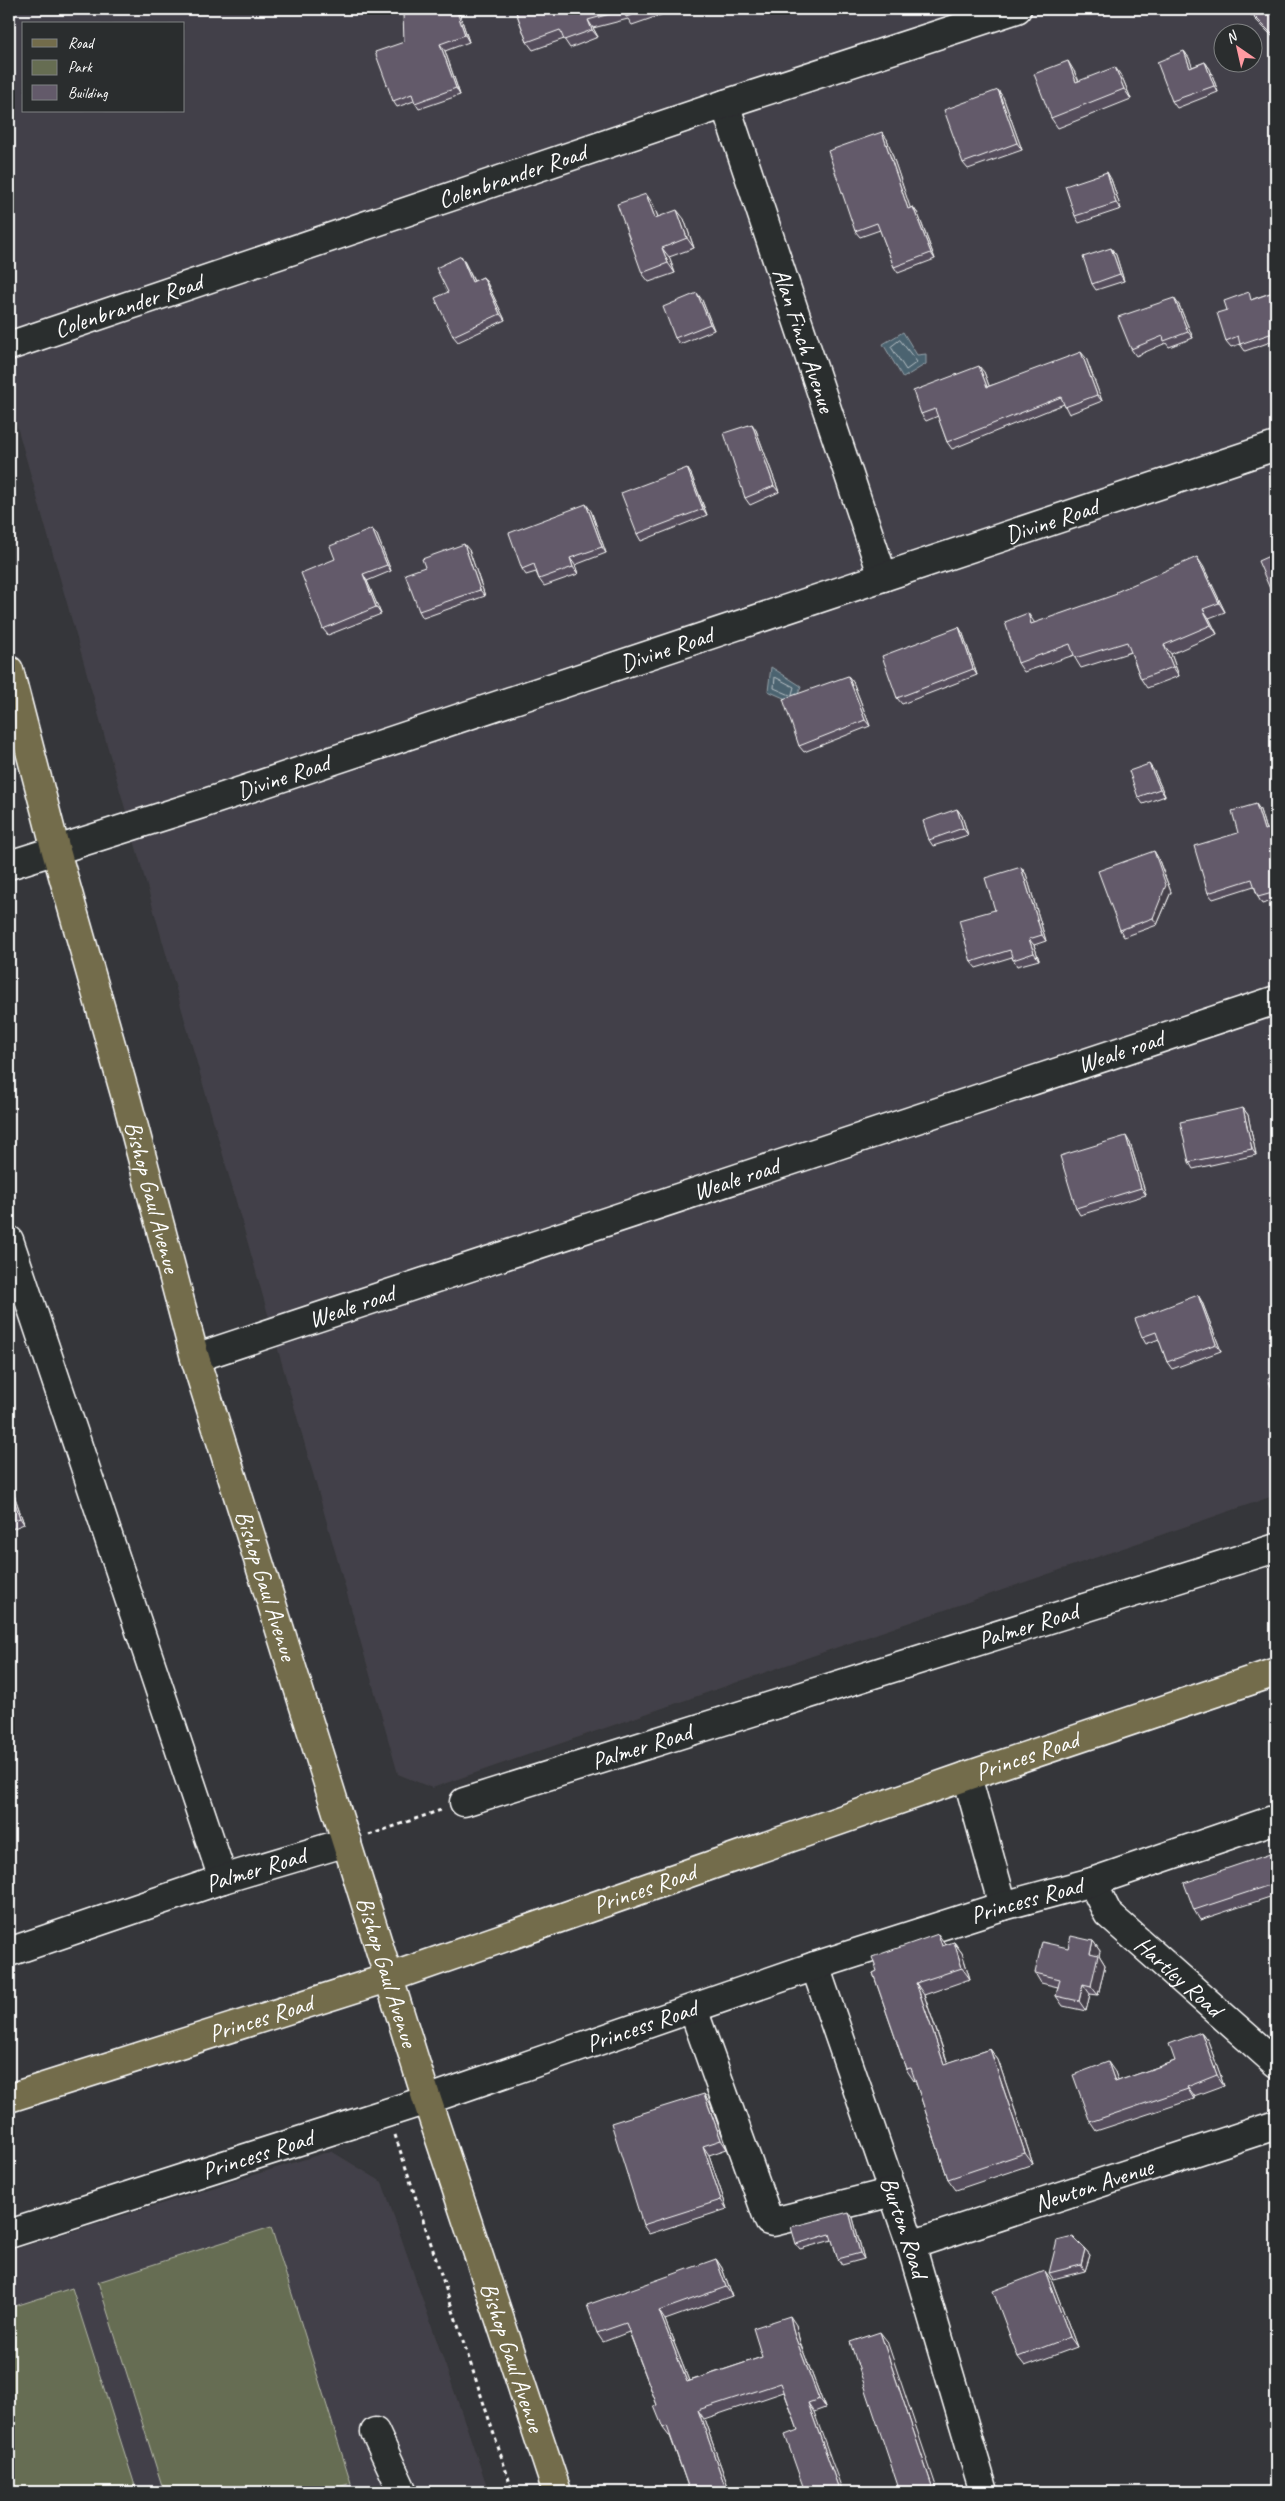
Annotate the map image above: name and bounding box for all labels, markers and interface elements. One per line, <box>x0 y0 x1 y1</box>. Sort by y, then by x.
legend <box>22 22 185 112</box>
north arrow <box>1212 22 1262 72</box>
text: N <box>1223 27 1241 47</box>
text: Road <box>68 34 95 53</box>
text: Park <box>68 58 93 77</box>
text: Building <box>68 84 108 103</box>
street label: Colenbrander Road <box>434 136 593 215</box>
street label: Alan Finch Avenue <box>766 264 843 418</box>
street label: Colenbrander Road <box>50 266 210 345</box>
street label: Divine Road <box>1001 490 1105 550</box>
street label: Divine Road <box>616 619 720 679</box>
street label: Divine Road <box>233 746 337 806</box>
street label: Weale road <box>1074 1022 1171 1080</box>
street label: Bishop Gaul Avenue <box>118 1118 187 1278</box>
street label: Weale road <box>689 1149 786 1207</box>
street label: Weale road <box>305 1277 402 1334</box>
street label: Bishop Gaul Avenue <box>229 1507 304 1666</box>
street label: Palmer Road <box>975 1595 1085 1655</box>
street label: Palmer Road <box>588 1716 698 1776</box>
street label: Princes Road <box>971 1723 1086 1787</box>
street label: Palmer Road <box>202 1839 312 1899</box>
street label: Princes Road <box>589 1856 703 1920</box>
street label: Princess Road <box>967 1869 1089 1930</box>
street label: Bishop Gaul Avenue <box>349 1893 425 2053</box>
street label: Hartley Road <box>1128 1930 1231 2026</box>
street label: Princes Road <box>205 1987 320 2049</box>
street label: Princess Road <box>582 1992 704 2059</box>
street label: Princess Road <box>198 2121 320 2186</box>
street label: Newton Avenue <box>1030 2151 1159 2219</box>
street label: Burton Road <box>874 2173 936 2284</box>
street label: Bishop Gaul Avenue <box>474 2279 552 2438</box>

